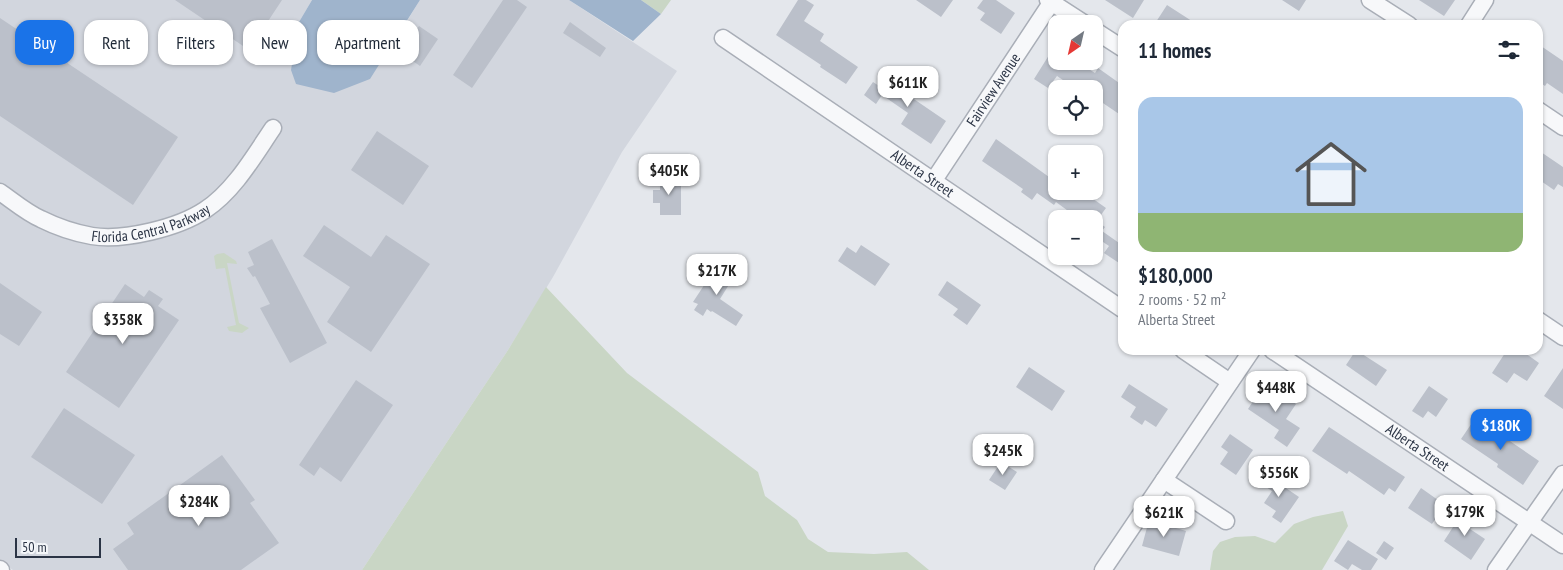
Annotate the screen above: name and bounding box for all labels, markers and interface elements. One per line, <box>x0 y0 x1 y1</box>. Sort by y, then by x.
north arrow <box>1048 15 1102 70</box>
map controls <box>1048 15 1103 265</box>
chip: Buy <box>15 20 74 65</box>
chip: Rent <box>84 20 148 65</box>
chip: Filters <box>158 20 233 65</box>
chip: New <box>243 20 307 65</box>
chip: Apartment <box>317 20 419 65</box>
icon: filters <box>1495 36 1523 64</box>
text: 11 homes <box>1138 37 1211 64</box>
street label: Fairview Avenue <box>962 49 1024 130</box>
pin: $611K <box>873 66 943 108</box>
text: $611K <box>889 72 927 92</box>
button: locate <box>1048 80 1103 135</box>
icon: home <box>1286 129 1376 219</box>
street label: Alberta Street <box>887 145 958 201</box>
button: + <box>1048 145 1103 200</box>
pin: $405K <box>634 154 704 196</box>
text: $405K <box>650 160 688 180</box>
street label: Florida Central Parkway <box>90 199 214 246</box>
button: − <box>1048 210 1103 265</box>
pin: $217K <box>682 254 752 296</box>
text: $217K <box>698 260 736 280</box>
text: $180,000 <box>1138 262 1213 289</box>
text: 2 rooms · 52 m² <box>1138 289 1226 309</box>
pin: $358K <box>88 302 158 345</box>
text: $358K <box>104 309 142 329</box>
text: Alberta Street <box>1138 309 1215 329</box>
pin: $448K <box>1241 370 1311 413</box>
text: $448K <box>1257 377 1295 397</box>
pin: $180K <box>1466 408 1536 451</box>
text: $180K <box>1482 415 1520 435</box>
street label: Alberta Street <box>1382 419 1453 475</box>
pin: $245K <box>968 434 1038 476</box>
text: $245K <box>984 440 1022 460</box>
pin: $556K <box>1244 456 1314 498</box>
text: $556K <box>1260 462 1298 482</box>
pin: $284K <box>164 484 234 527</box>
text: $284K <box>180 491 218 511</box>
pin: $179K <box>1430 494 1500 537</box>
pin: $621K <box>1129 496 1199 538</box>
text: $179K <box>1446 501 1484 521</box>
text: $621K <box>1145 502 1183 522</box>
scale bar <box>15 535 101 558</box>
text: 50 m <box>22 538 47 556</box>

